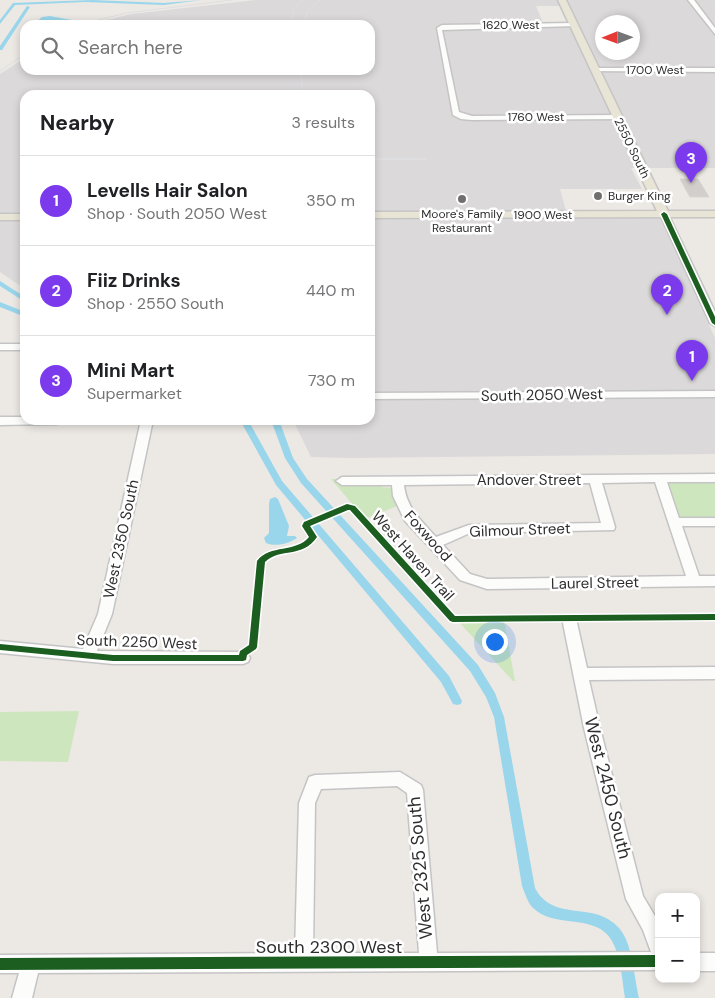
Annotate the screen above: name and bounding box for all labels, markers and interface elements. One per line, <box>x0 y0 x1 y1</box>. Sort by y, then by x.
north arrow <box>595 15 640 60</box>
street label: 1620 West <box>482 17 540 33</box>
search box <box>20 20 375 75</box>
icon: search <box>38 34 66 62</box>
text: Search here <box>78 35 183 60</box>
street label: 1700 West <box>626 62 684 78</box>
text: Nearby <box>40 109 114 137</box>
street label: 1760 West <box>507 109 565 125</box>
text: 3 results <box>292 112 355 133</box>
street label: 2550 South <box>610 115 654 181</box>
pin: 3 <box>675 142 707 183</box>
text: Levells Hair Salon <box>87 178 248 203</box>
place label: Burger King <box>608 188 671 204</box>
text: 1 <box>53 190 59 211</box>
text: 350 m <box>306 190 355 211</box>
marker: Burger King <box>592 190 604 202</box>
marker: Moore's Family Restaurant <box>456 193 468 205</box>
text: Shop · South 2050 West <box>87 203 267 224</box>
place label: Moore's Family Restaurant <box>421 206 503 236</box>
street label: 1900 West <box>513 207 573 223</box>
text: Fiiz Drinks <box>87 268 181 293</box>
pin: 2 <box>651 274 683 315</box>
text: 2 <box>51 280 61 301</box>
text: 440 m <box>306 280 355 301</box>
text: Shop · 2550 South <box>87 293 224 314</box>
pin: 1 <box>676 340 708 381</box>
text: Mini Mart <box>87 358 174 383</box>
text: 3 <box>51 370 61 391</box>
text: 730 m <box>308 370 355 391</box>
text: Supermarket <box>87 383 182 404</box>
street label: South 2050 West <box>481 384 603 406</box>
street label: Andover Street <box>477 470 581 490</box>
street label: West 2350 South <box>99 478 143 600</box>
street label: Foxwood <box>400 506 456 566</box>
street label: West Haven Trail <box>367 507 459 605</box>
street label: Gilmour Street <box>469 518 571 542</box>
street label: Laurel Street <box>551 572 639 594</box>
your location <box>482 629 508 655</box>
street label: South 2250 West <box>76 630 198 654</box>
street label: West 2450 South <box>579 715 637 861</box>
street label: West 2325 South <box>402 796 438 940</box>
map controls <box>655 893 700 983</box>
button: + <box>655 893 700 938</box>
street label: South 2300 West <box>256 935 402 959</box>
button: − <box>655 938 700 983</box>

